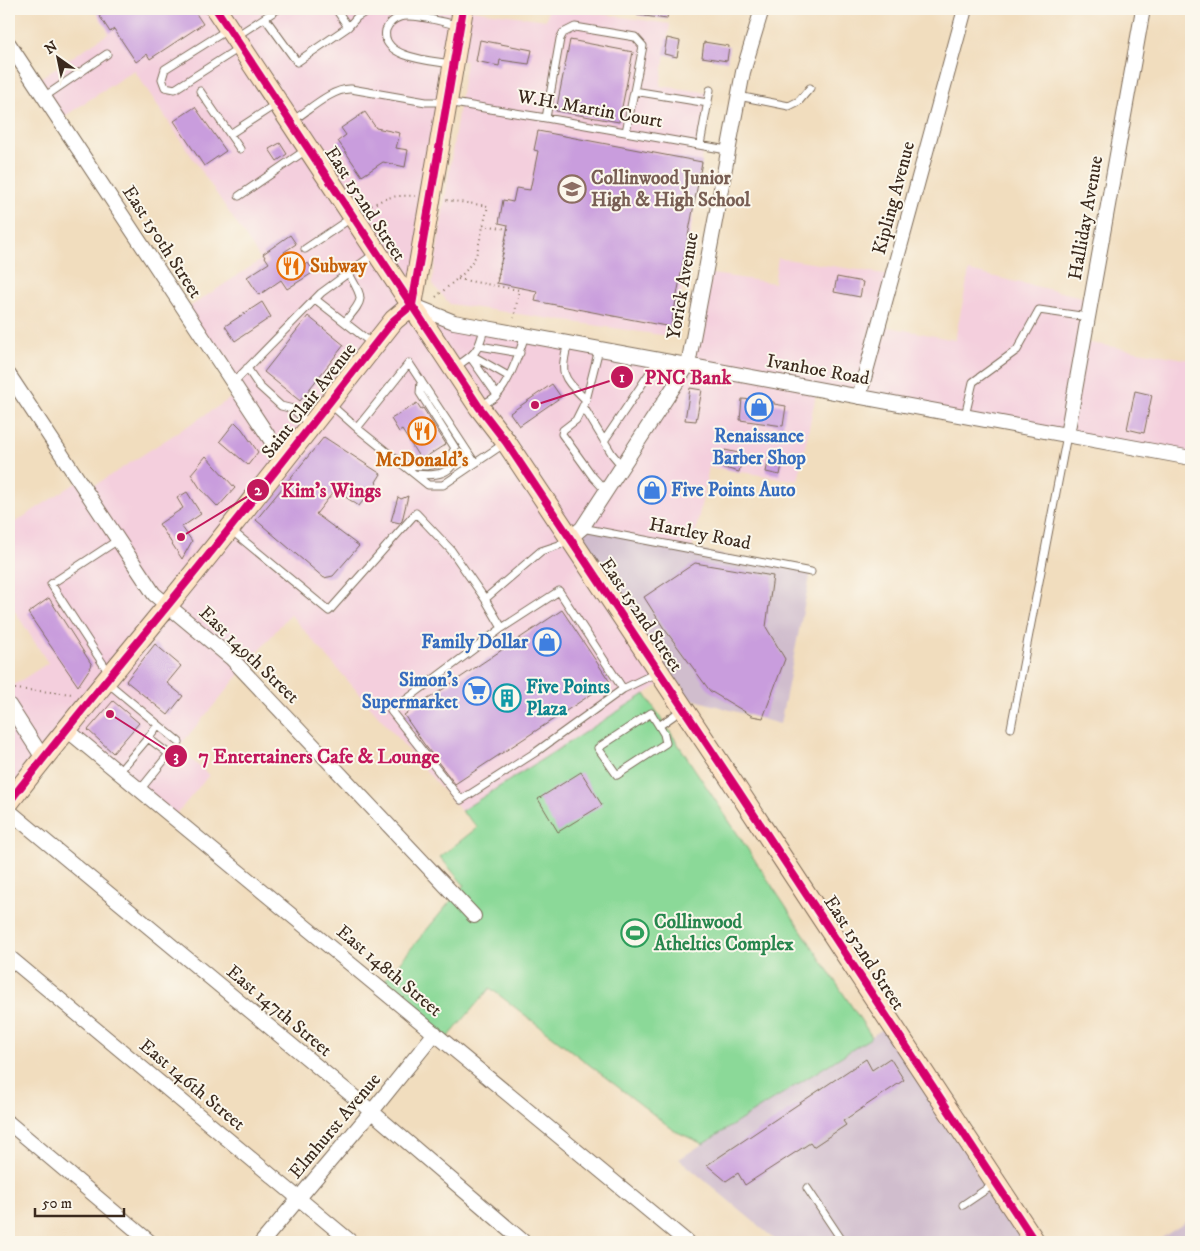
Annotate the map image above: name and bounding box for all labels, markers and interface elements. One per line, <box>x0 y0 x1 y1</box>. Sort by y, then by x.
north arrow <box>32 32 82 82</box>
text: N <box>42 37 62 59</box>
street label: W.H. Martin Court <box>515 85 664 133</box>
street label: Kipling Avenue <box>868 139 920 257</box>
street label: East 152nd Street <box>319 142 411 266</box>
street label: Halliday Avenue <box>1064 154 1108 282</box>
place label: Collinwood Junior High & High School <box>591 167 750 212</box>
school or university icon: Collinwood Junior High & High School <box>557 174 587 204</box>
street label: East 150th Street <box>117 181 207 303</box>
street label: Yorick Avenue <box>662 231 704 341</box>
restaurant icon: Subway <box>276 251 306 281</box>
place label: Subway <box>310 255 368 278</box>
street label: Saint Clair Avenue <box>257 339 361 463</box>
street label: Ivanhoe Road <box>765 350 872 390</box>
callout: PNC Bank <box>610 360 742 395</box>
text: PNC Bank <box>645 366 733 391</box>
text: 1 <box>619 368 625 387</box>
shop icon: Renaissance Barber Shop <box>744 392 774 422</box>
restaurant icon: McDonald's <box>407 416 437 446</box>
place label: Renaissance Barber Shop <box>712 425 806 470</box>
place label: McDonald's <box>376 449 469 472</box>
callout: Kim's Wings <box>246 472 391 507</box>
shop icon: Five Points Auto <box>637 475 667 505</box>
text: Kim's Wings <box>281 479 381 504</box>
place label: Five Points Auto <box>671 479 796 502</box>
text: 2 <box>254 481 262 500</box>
street label: Hartley Road <box>647 513 753 555</box>
street label: East 152nd Street <box>595 554 687 676</box>
street label: East 149th Street <box>194 601 304 709</box>
shop icon: Family Dollar <box>532 627 562 657</box>
place label: Family Dollar <box>421 631 529 654</box>
place label: Simon's Supermarket <box>362 669 459 714</box>
supermarket icon: Simon's Supermarket <box>462 676 492 706</box>
place label: Five Points Plaza <box>526 676 611 721</box>
building icon: Five Points Plaza <box>492 683 522 713</box>
callout: 7 Entertainers Cafe & Lounge <box>164 738 450 773</box>
text: 7 Entertainers Cafe & Lounge <box>198 745 440 770</box>
text: 3 <box>173 747 179 766</box>
street label: East 152nd Street <box>818 891 910 1015</box>
place label: Collinwood Atheltics Complex <box>653 911 794 956</box>
sports icon: Collinwood Atheltics Complex <box>620 918 650 948</box>
street label: East 148th Street <box>332 920 446 1022</box>
street label: East 147th Street <box>222 960 336 1062</box>
street label: East 146th Street <box>134 1034 250 1136</box>
street label: Elmhurst Avenue <box>284 1068 386 1184</box>
scale bar <box>35 1186 124 1218</box>
text: 50 m <box>42 1194 72 1213</box>

